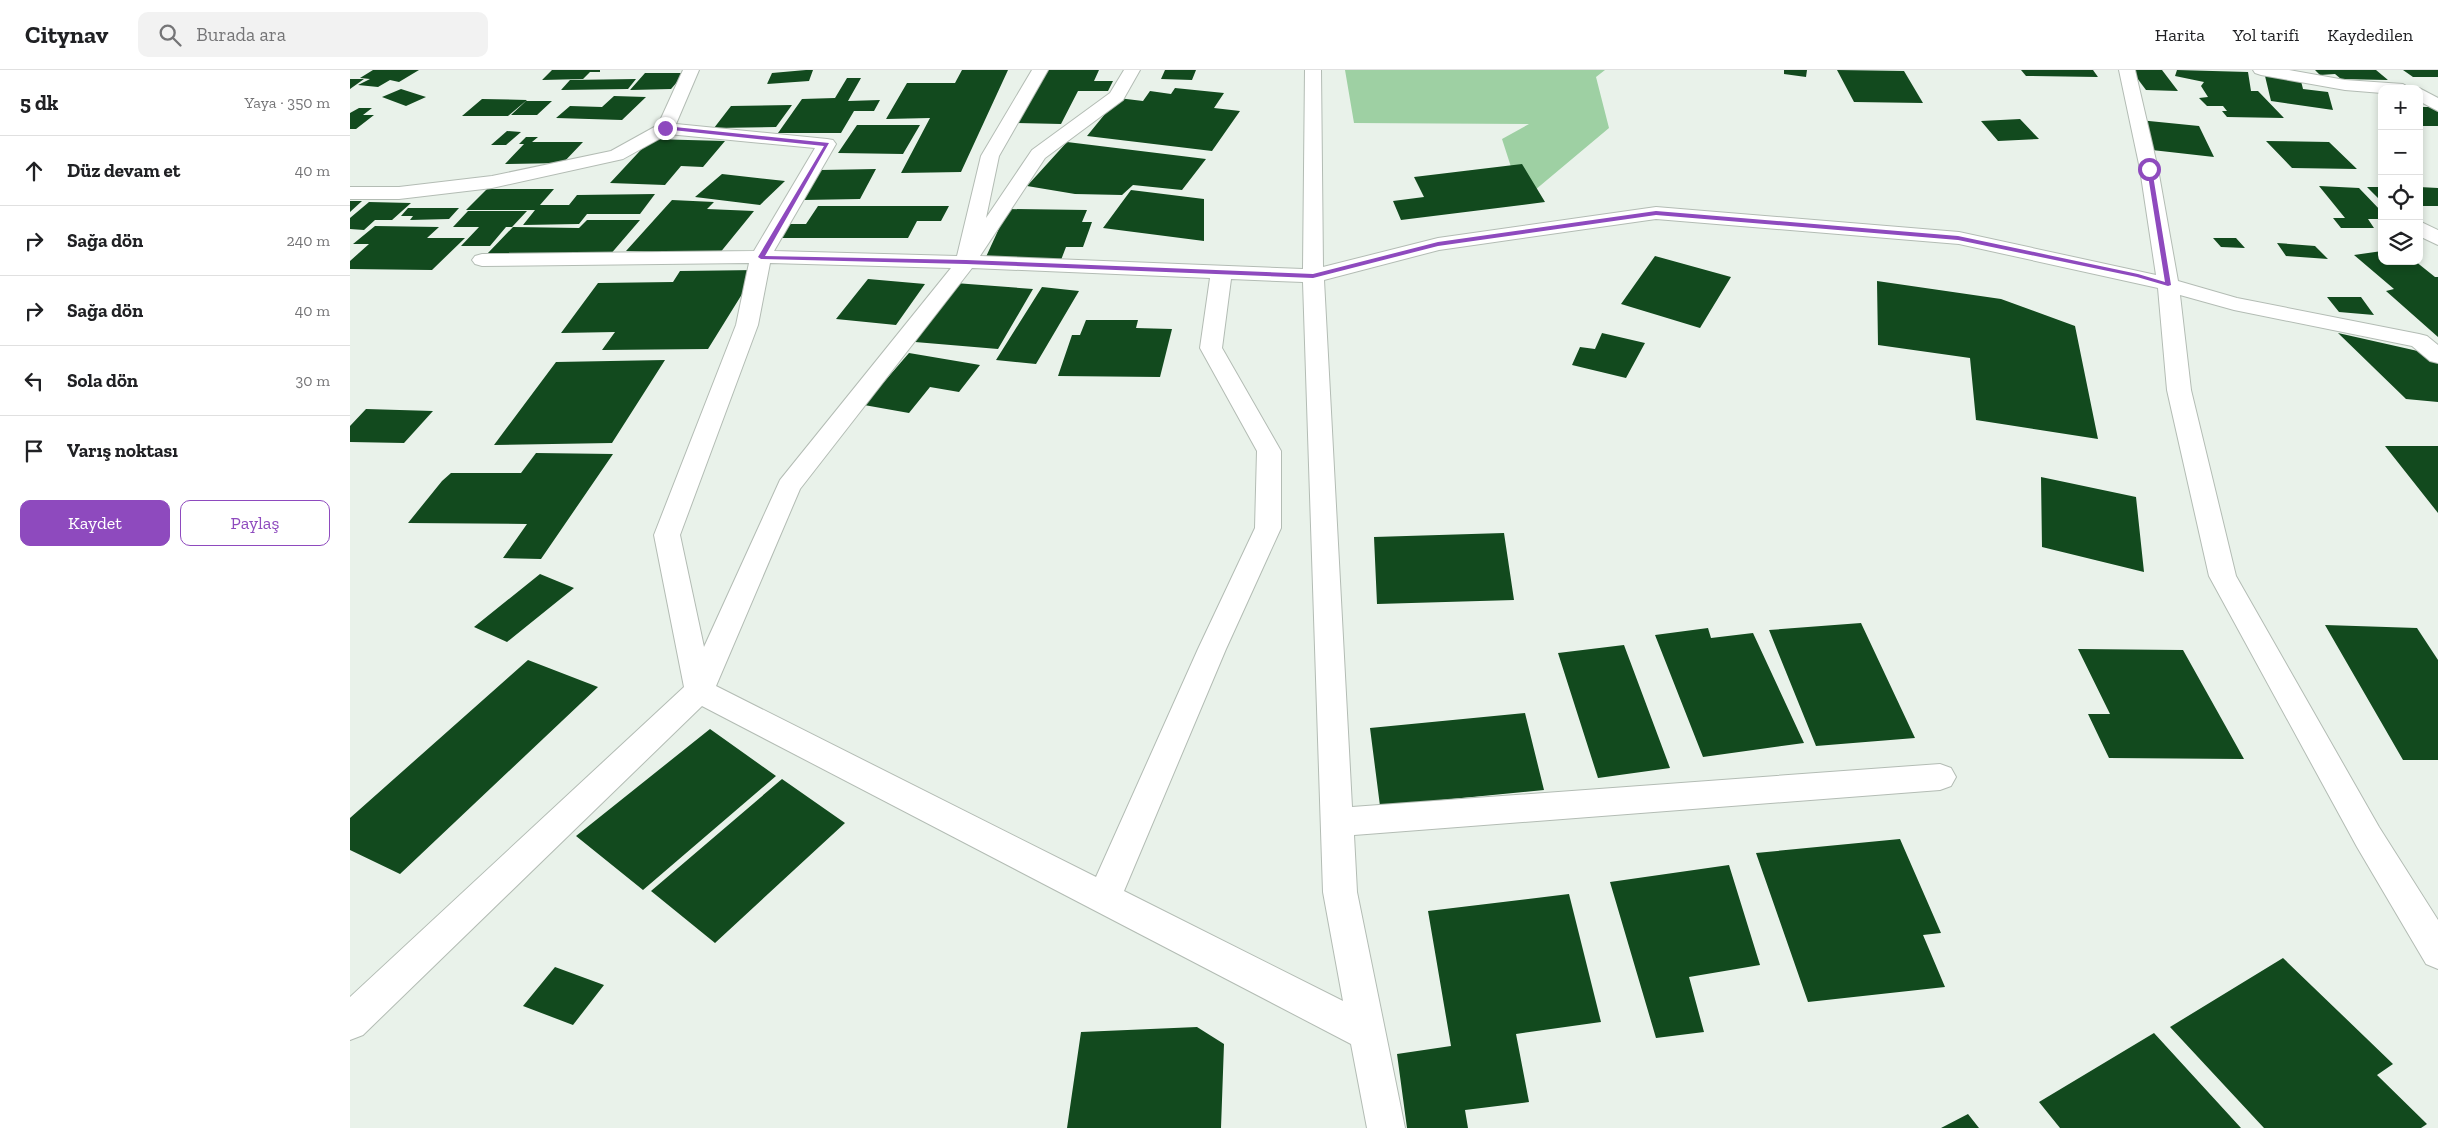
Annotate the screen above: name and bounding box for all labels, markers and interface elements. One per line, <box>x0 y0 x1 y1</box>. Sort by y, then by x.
search box <box>138 12 488 57</box>
text: Citynav <box>25 20 108 49</box>
icon: search <box>156 21 184 49</box>
text: Burada ara <box>196 23 286 46</box>
text: Harita <box>2155 24 2205 46</box>
text: Yol tarifi <box>2233 24 2299 46</box>
text: Kaydedilen <box>2327 24 2413 46</box>
map controls <box>2378 85 2423 265</box>
button: + <box>2378 85 2423 130</box>
text: 5 dk <box>20 90 58 115</box>
text: Yaya · 350 m <box>245 93 330 112</box>
route end <box>654 117 677 140</box>
button: − <box>2378 130 2423 175</box>
icon: ahead <box>20 157 48 185</box>
route start <box>2138 158 2161 181</box>
text: Düz devam et <box>67 159 180 182</box>
text: 40 m <box>295 161 330 180</box>
button: locate <box>2378 175 2423 220</box>
button: layers <box>2378 220 2423 265</box>
icon: right <box>20 227 48 255</box>
text: Sağa dön <box>67 229 143 252</box>
text: 240 m <box>286 231 330 250</box>
icon: right <box>20 297 48 325</box>
text: Sağa dön <box>67 299 143 322</box>
text: 40 m <box>295 301 330 320</box>
icon: left <box>20 367 48 395</box>
text: Sola dön <box>67 369 138 392</box>
text: 30 m <box>296 371 330 390</box>
icon: arrive <box>20 437 48 465</box>
text: Varış noktası <box>67 439 178 462</box>
button: Kaydet <box>20 500 170 546</box>
button: Paylaş <box>180 500 330 546</box>

